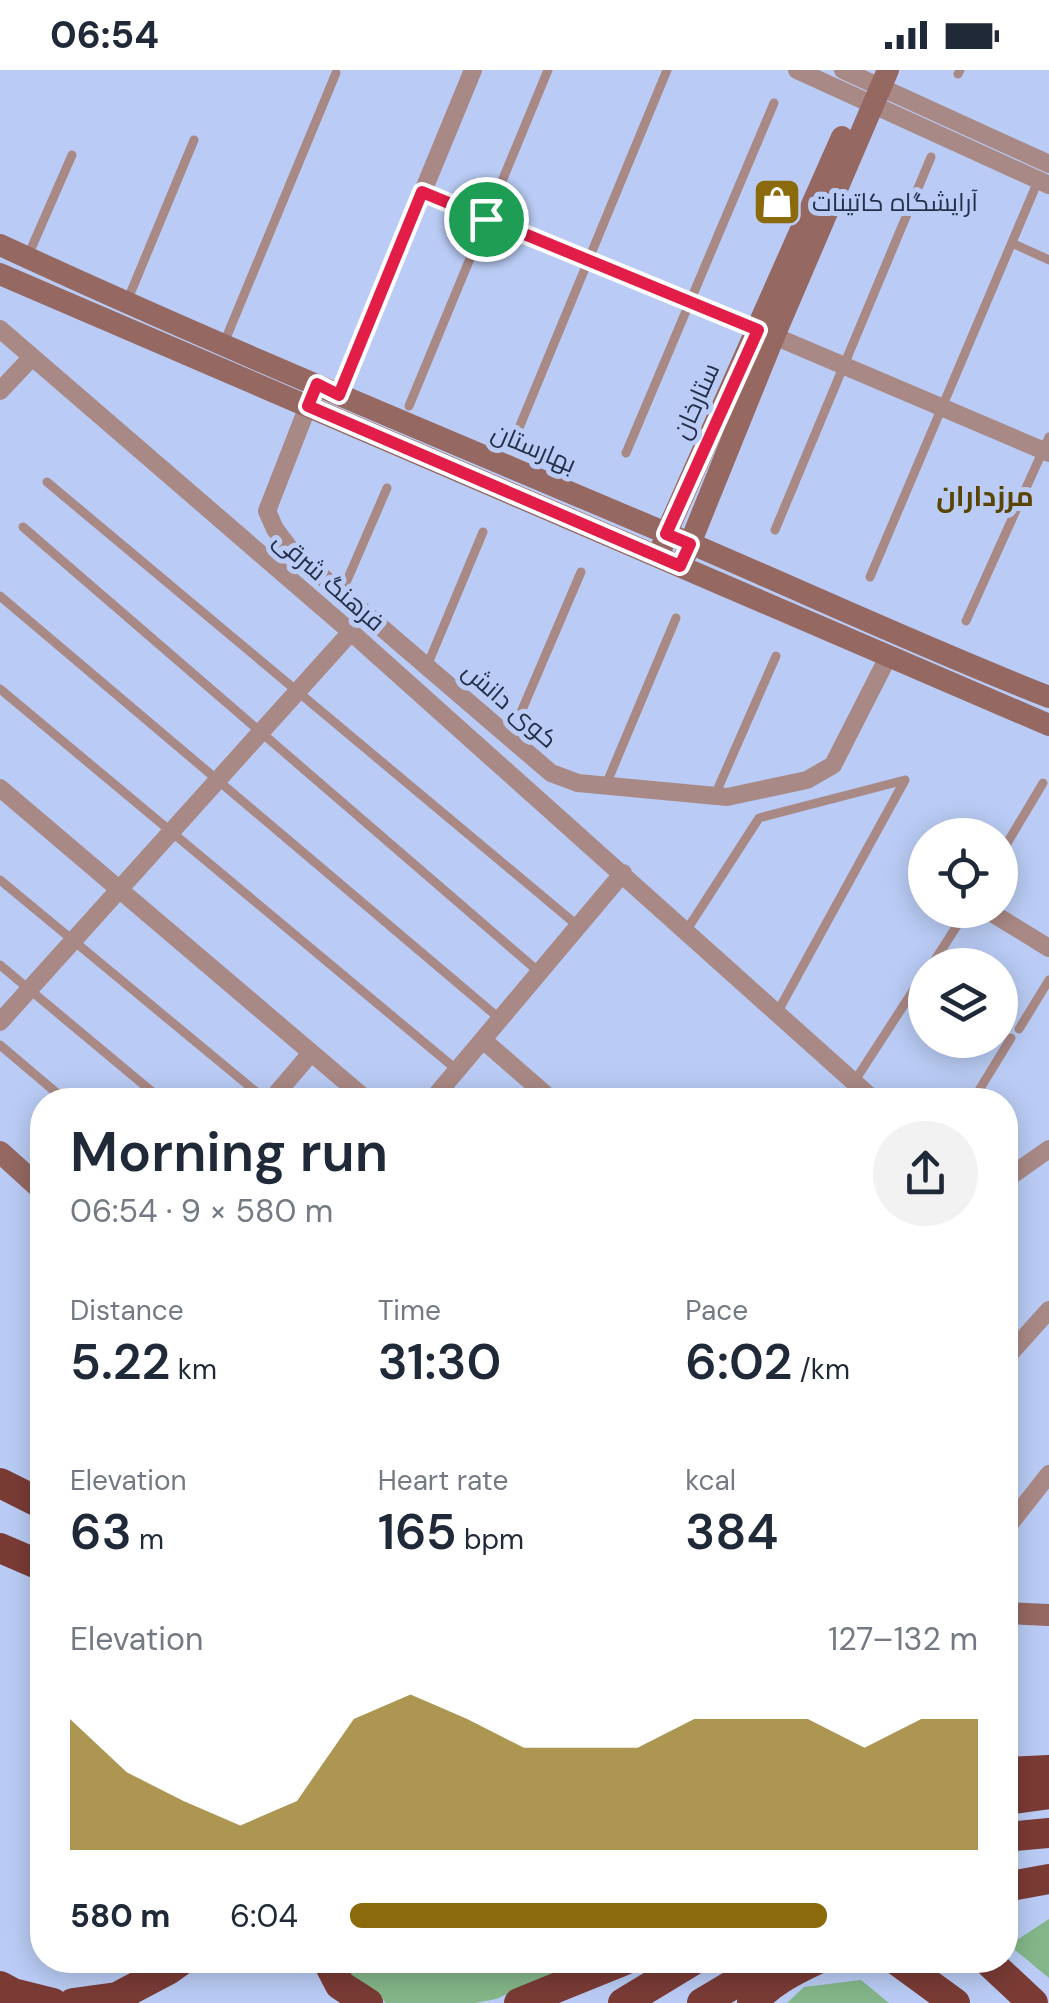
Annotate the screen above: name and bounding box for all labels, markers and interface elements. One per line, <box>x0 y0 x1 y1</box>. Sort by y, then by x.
text: 06:54 <box>50 10 159 60</box>
shop icon: آرایشگاه کاتینات <box>751 176 803 228</box>
pin <box>444 177 529 262</box>
place label: آرایشگاه کاتینات <box>812 186 978 219</box>
icon: arrive <box>459 192 514 247</box>
street label: ستارخان <box>665 358 727 444</box>
street label: بهارستان <box>487 415 581 481</box>
district label: مرزداران <box>936 478 1034 515</box>
street label: فرهنگ شرقی <box>266 524 392 638</box>
street label: کوی دانش <box>455 655 565 755</box>
map controls <box>908 818 1018 1058</box>
button: locate <box>908 818 1018 928</box>
button: layers <box>908 948 1018 1058</box>
text: Morning run <box>70 1116 388 1188</box>
button: share <box>873 1121 978 1226</box>
text: 06:54 · 9 × 580 m <box>70 1190 333 1232</box>
text: Distance <box>70 1292 184 1329</box>
text: Time <box>378 1292 441 1329</box>
text: Pace <box>685 1292 748 1329</box>
text: 5.22 <box>70 1329 170 1395</box>
text: 31:30 <box>378 1329 501 1395</box>
text: 6:02 <box>685 1329 792 1395</box>
text: km <box>170 1351 217 1388</box>
text: /km <box>792 1351 850 1388</box>
text: Elevation <box>70 1462 187 1499</box>
text: Heart rate <box>378 1462 508 1499</box>
text: kcal <box>685 1462 736 1499</box>
text: 63 <box>70 1499 132 1565</box>
text: 165 <box>378 1499 457 1565</box>
text: 384 <box>685 1499 778 1565</box>
text: m <box>132 1521 164 1558</box>
text: bpm <box>457 1521 524 1558</box>
text: Elevation <box>70 1618 203 1660</box>
text: 127–132 m <box>828 1618 978 1660</box>
text: 580 m <box>70 1895 170 1937</box>
text: 6:04 <box>230 1895 298 1937</box>

